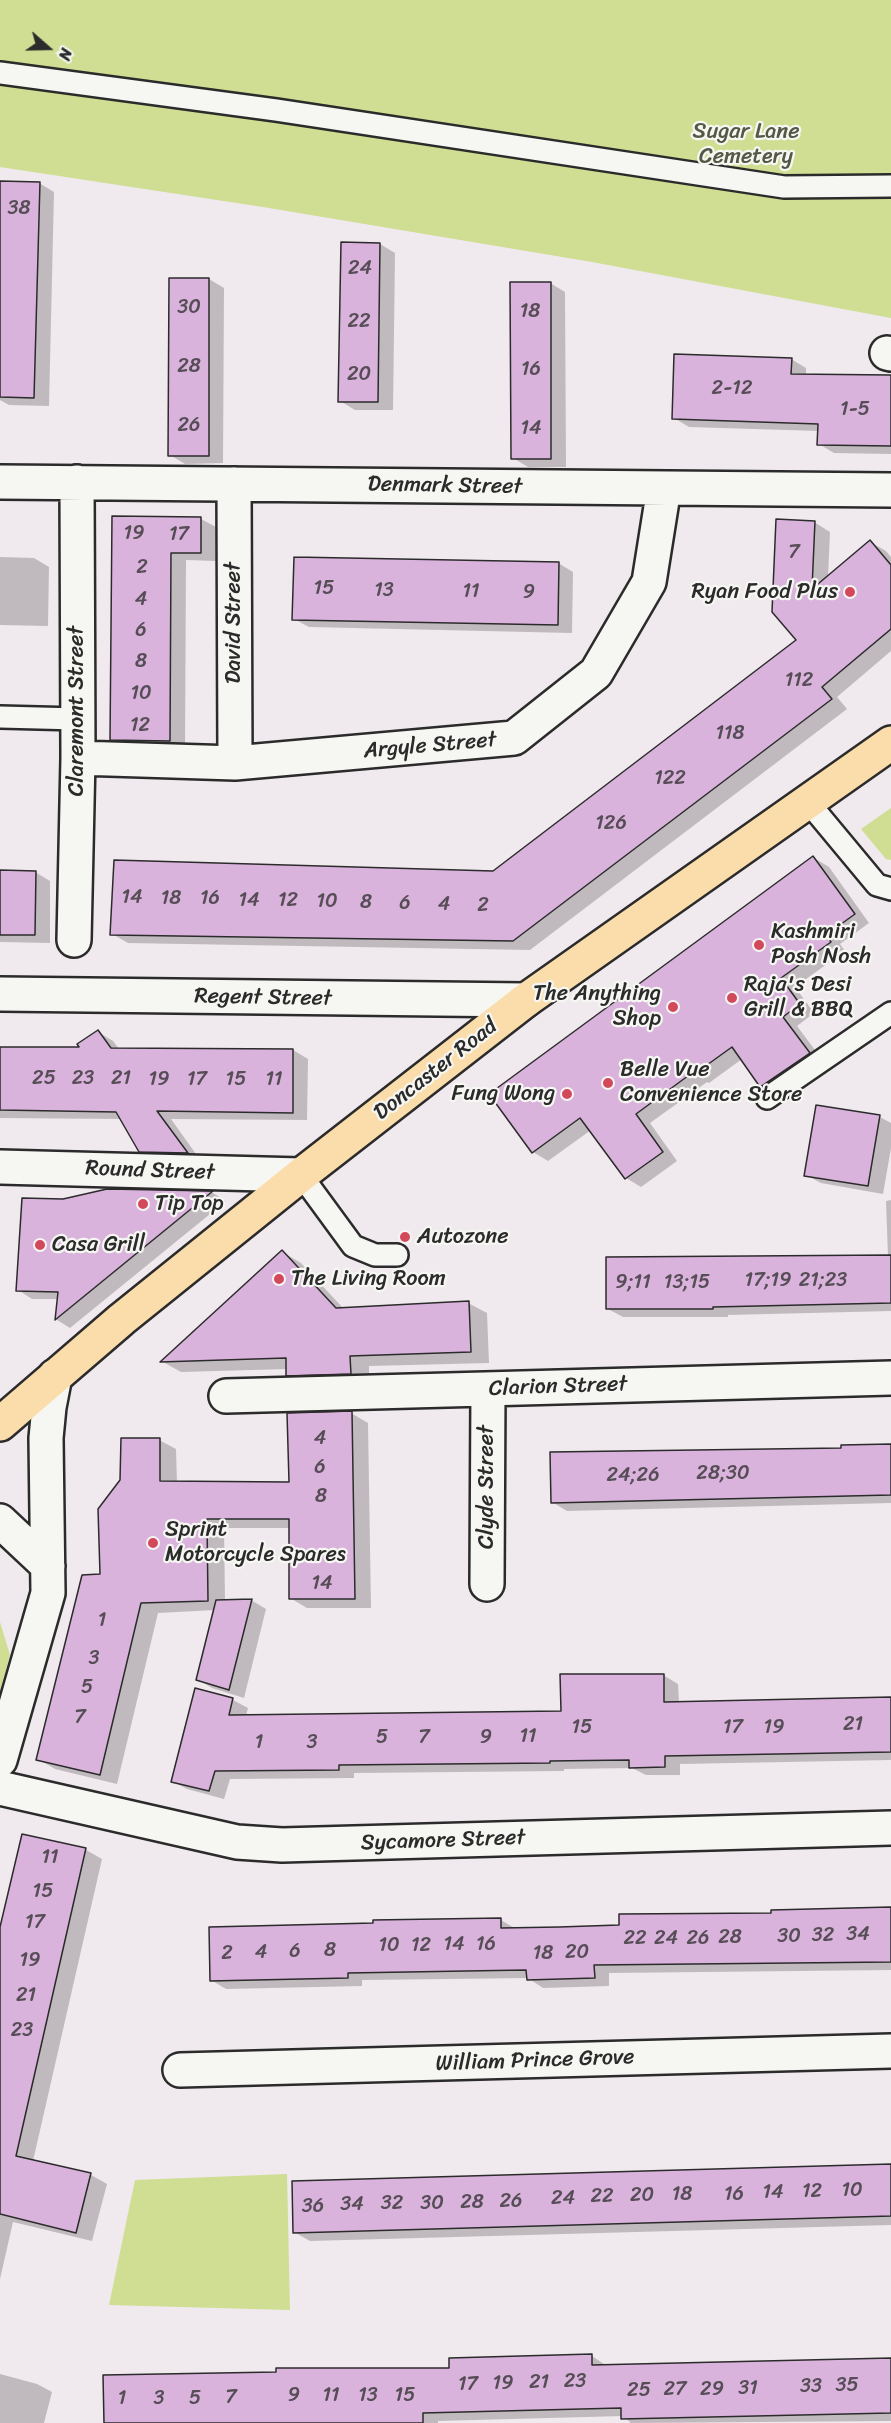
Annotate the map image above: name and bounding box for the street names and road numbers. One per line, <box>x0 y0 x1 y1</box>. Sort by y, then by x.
street label: Denmark Street <box>367 471 523 501</box>
street label: David Street <box>221 562 247 684</box>
street label: Claremont Street <box>64 626 90 796</box>
street label: Argyle Street <box>363 727 497 765</box>
street label: Regent Street <box>194 984 332 1012</box>
street label: Doncaster Road <box>369 1014 503 1126</box>
street label: Round Street <box>85 1156 215 1186</box>
street label: Clarion Street <box>488 1371 628 1403</box>
street label: Clyde Street <box>474 1425 500 1549</box>
street label: Sycamore Street <box>360 1825 526 1857</box>
street label: William Prince Grove <box>435 2044 635 2078</box>

